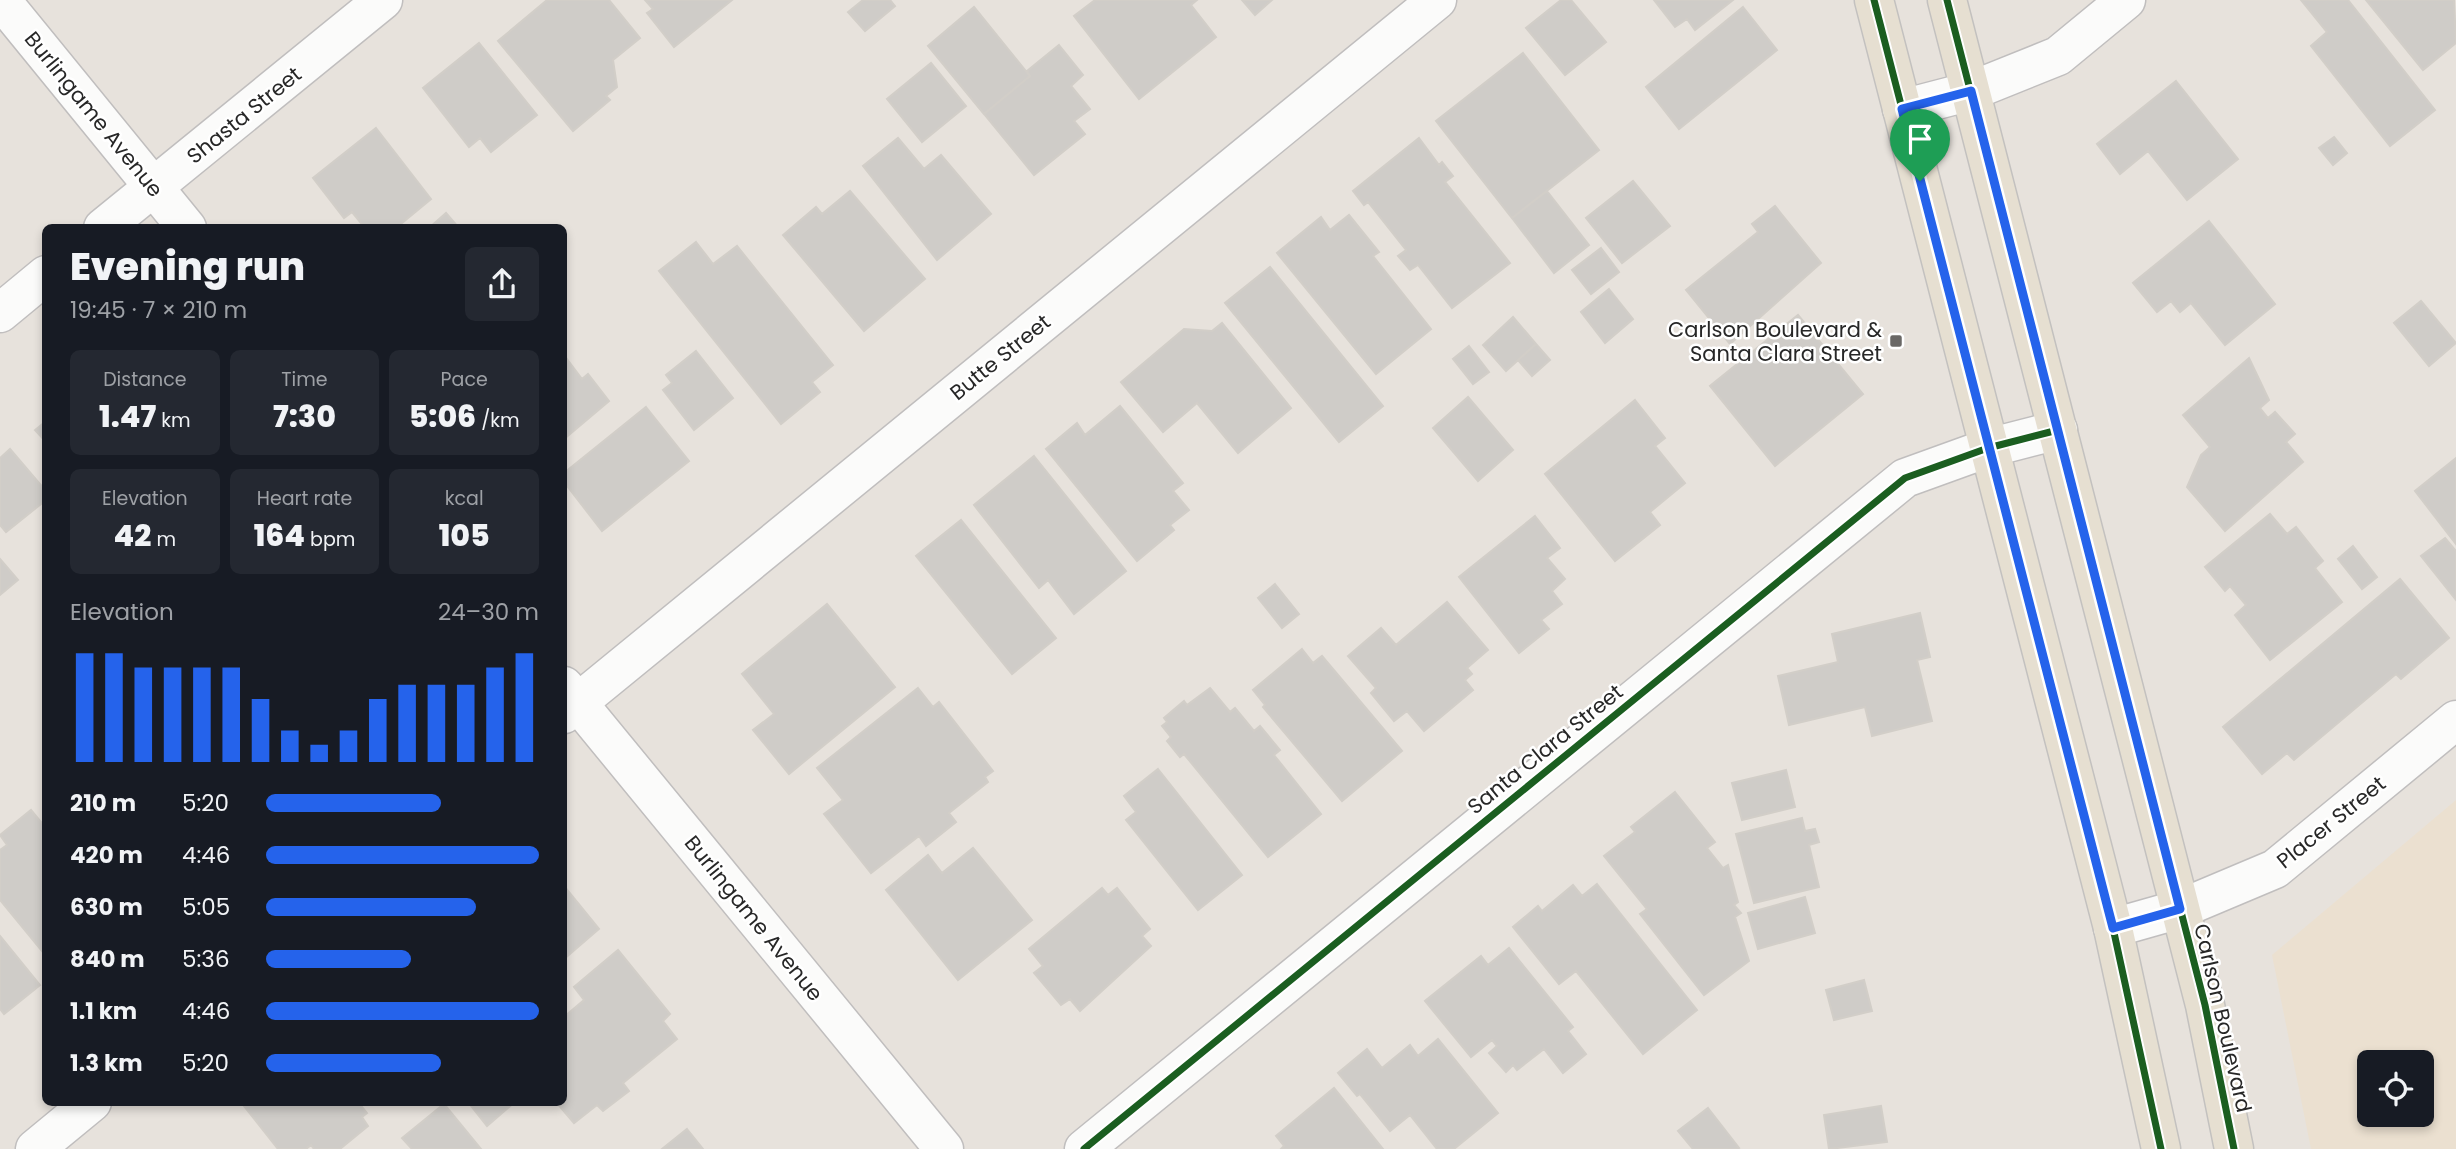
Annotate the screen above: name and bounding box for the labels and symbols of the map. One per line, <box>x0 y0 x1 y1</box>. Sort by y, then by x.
street label: Burlingame Avenue <box>18 25 170 203</box>
street label: Shasta Street <box>181 60 307 170</box>
pin <box>1890 109 1950 181</box>
street label: Butte Street <box>944 307 1056 407</box>
place label: Carlson Boulevard & Santa Clara Street <box>1668 315 1882 368</box>
marker: Carlson Boulevard & Santa Clara Street <box>1888 333 1904 349</box>
street label: Santa Clara Street <box>1461 677 1629 821</box>
street label: Placer Street <box>2270 769 2392 875</box>
street label: Burlingame Avenue <box>678 829 830 1007</box>
street label: Carlson Boulevard <box>2187 921 2259 1115</box>

